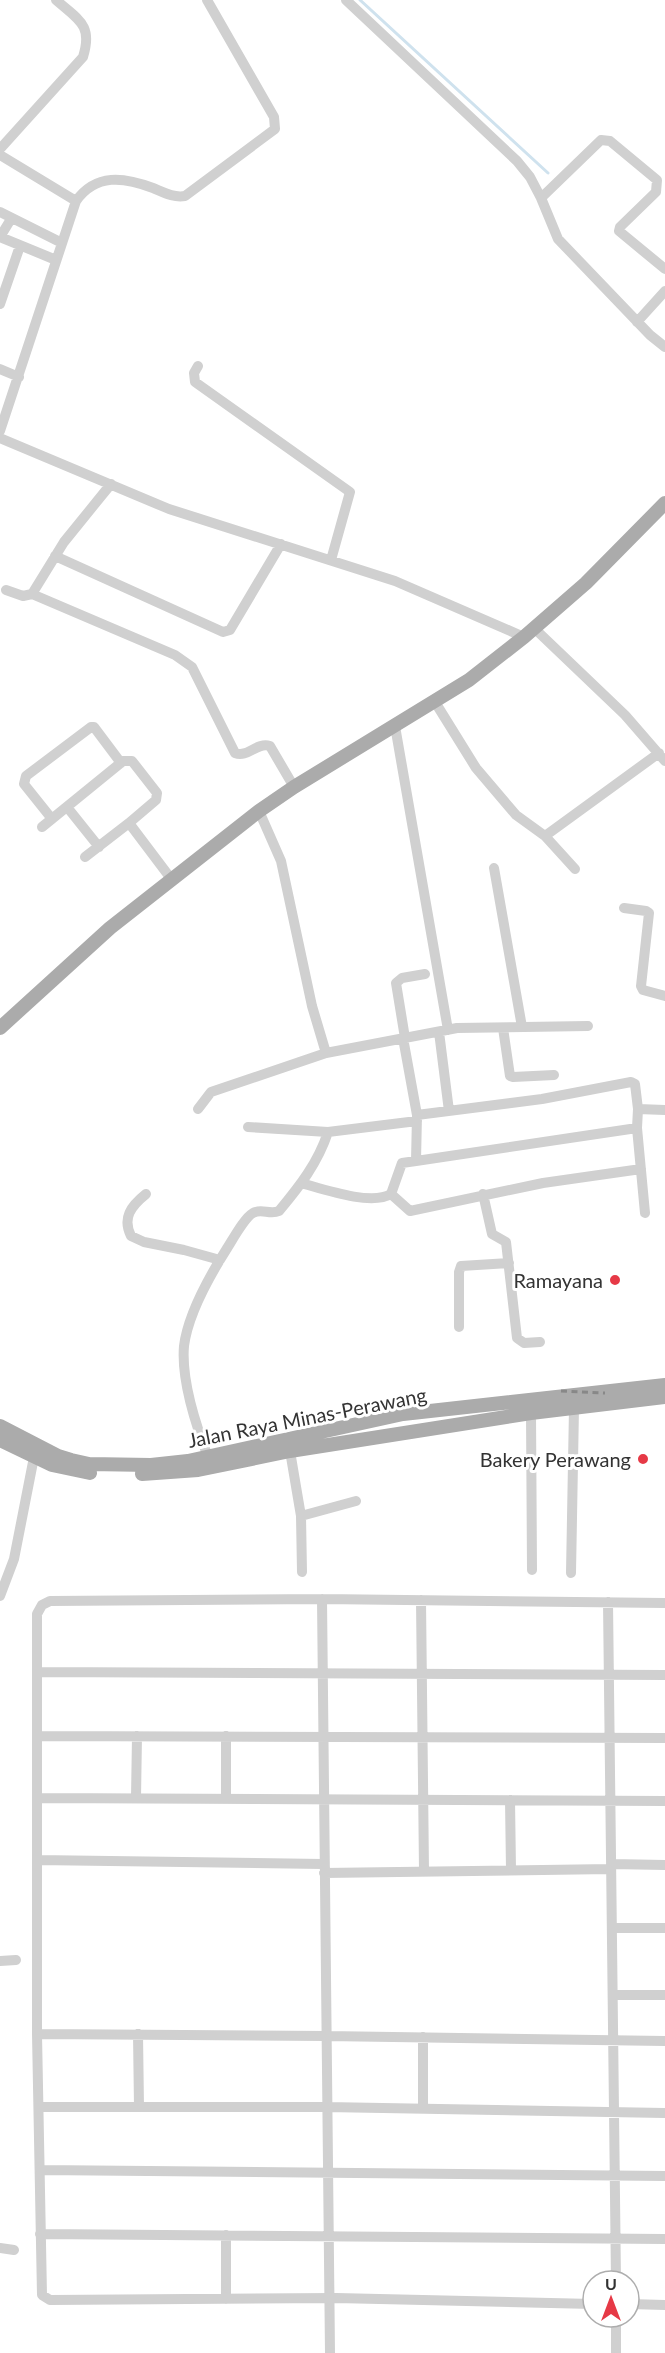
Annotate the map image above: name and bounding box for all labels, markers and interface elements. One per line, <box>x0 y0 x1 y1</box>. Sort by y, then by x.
place label: Ramayana <box>513 1268 603 1292</box>
marker: Ramayana <box>608 1273 622 1287</box>
street label: Jalan Raya Minas-Perawang <box>186 1382 428 1452</box>
place label: Bakery Perawang <box>480 1447 631 1471</box>
marker: Bakery Perawang <box>636 1452 650 1466</box>
north arrow <box>581 2269 641 2329</box>
text: U <box>605 2274 617 2293</box>

